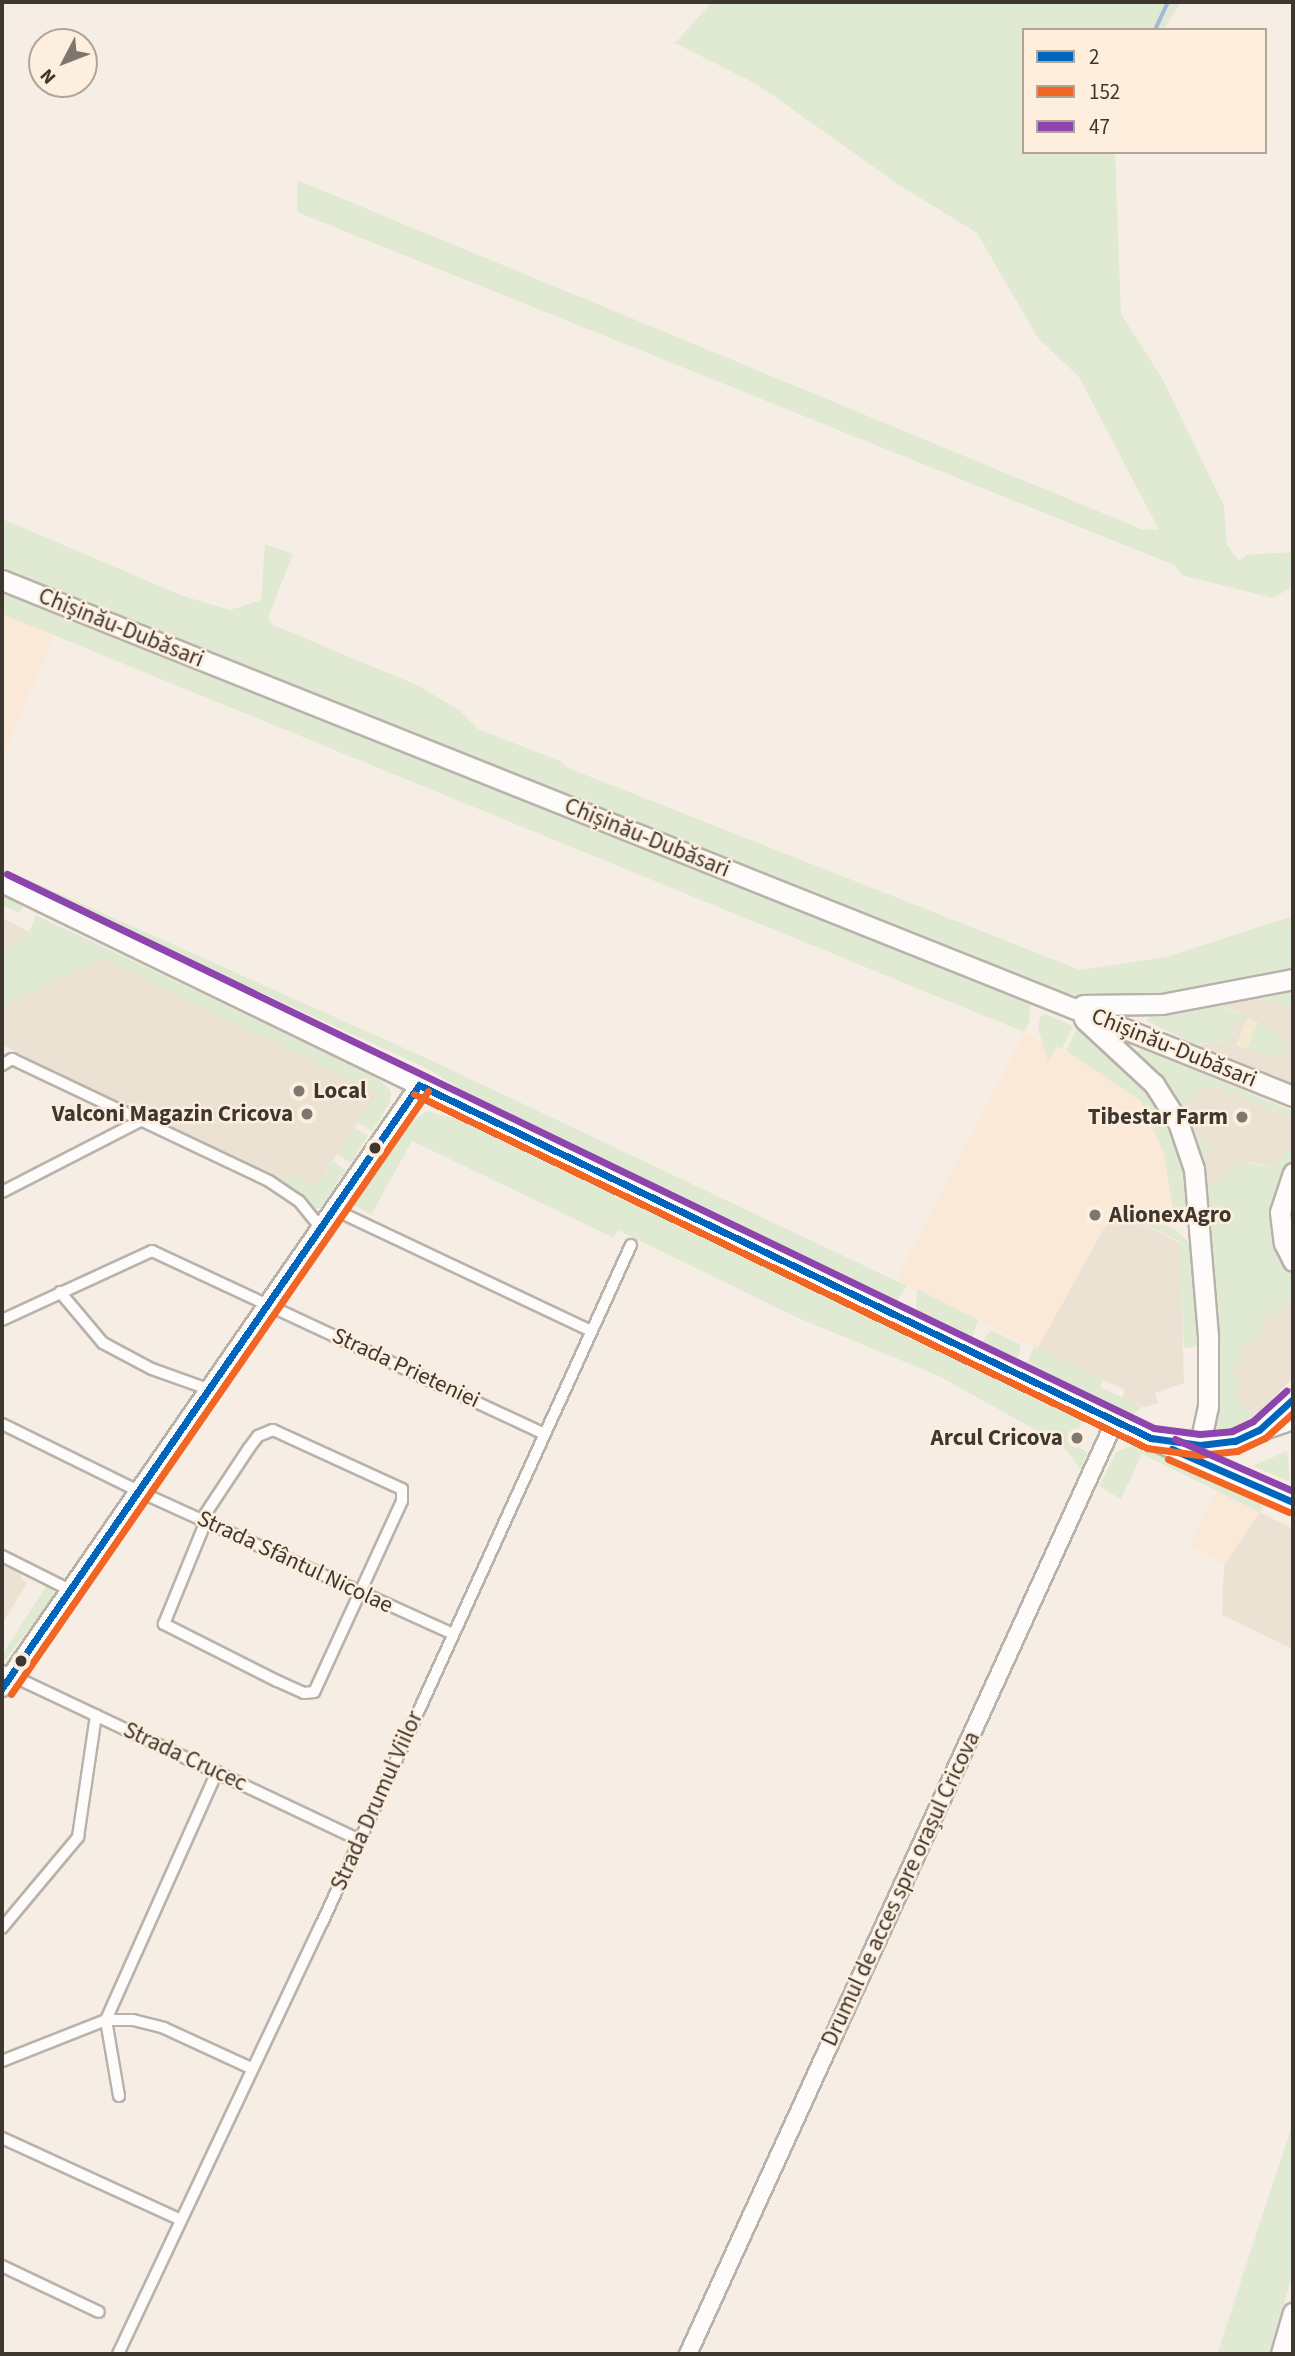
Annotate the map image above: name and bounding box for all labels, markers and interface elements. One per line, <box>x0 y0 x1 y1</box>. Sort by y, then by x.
north arrow <box>28 28 98 98</box>
legend <box>1022 28 1267 154</box>
text: 2 <box>1089 42 1099 72</box>
text: N <box>34 62 63 90</box>
text: 152 <box>1089 77 1120 107</box>
text: 47 <box>1089 112 1110 142</box>
street label: Chișinău-Dubăsari <box>34 582 208 674</box>
street label: Chișinău-Dubăsari <box>560 792 734 884</box>
street label: Chișinău-Dubăsari <box>1087 1002 1261 1094</box>
place label: Local <box>313 1077 367 1105</box>
marker: Local <box>291 1083 307 1099</box>
place label: Valconi Magazin Cricova <box>52 1100 293 1128</box>
place label: Tibestar Farm <box>1088 1103 1228 1131</box>
marker: Valconi Magazin Cricova <box>299 1106 315 1122</box>
marker: Tibestar Farm <box>1234 1109 1250 1125</box>
unlabelled marker <box>368 1141 382 1155</box>
place label: AlionexAgro <box>1109 1201 1232 1229</box>
marker: AlionexAgro <box>1087 1207 1103 1223</box>
street label: Strada Prieteniei <box>328 1322 484 1414</box>
place label: Arcul Cricova <box>931 1424 1063 1452</box>
marker: Arcul Cricova <box>1069 1430 1085 1446</box>
street label: Strada Sfântul Nicolae <box>193 1505 397 1619</box>
unlabelled marker <box>14 1654 28 1668</box>
street label: Strada Drumul Viilor <box>325 1707 429 1895</box>
street label: Strada Crucec <box>119 1716 251 1798</box>
street label: Drumul de acces spre orașul Cricova <box>816 1727 986 2051</box>

